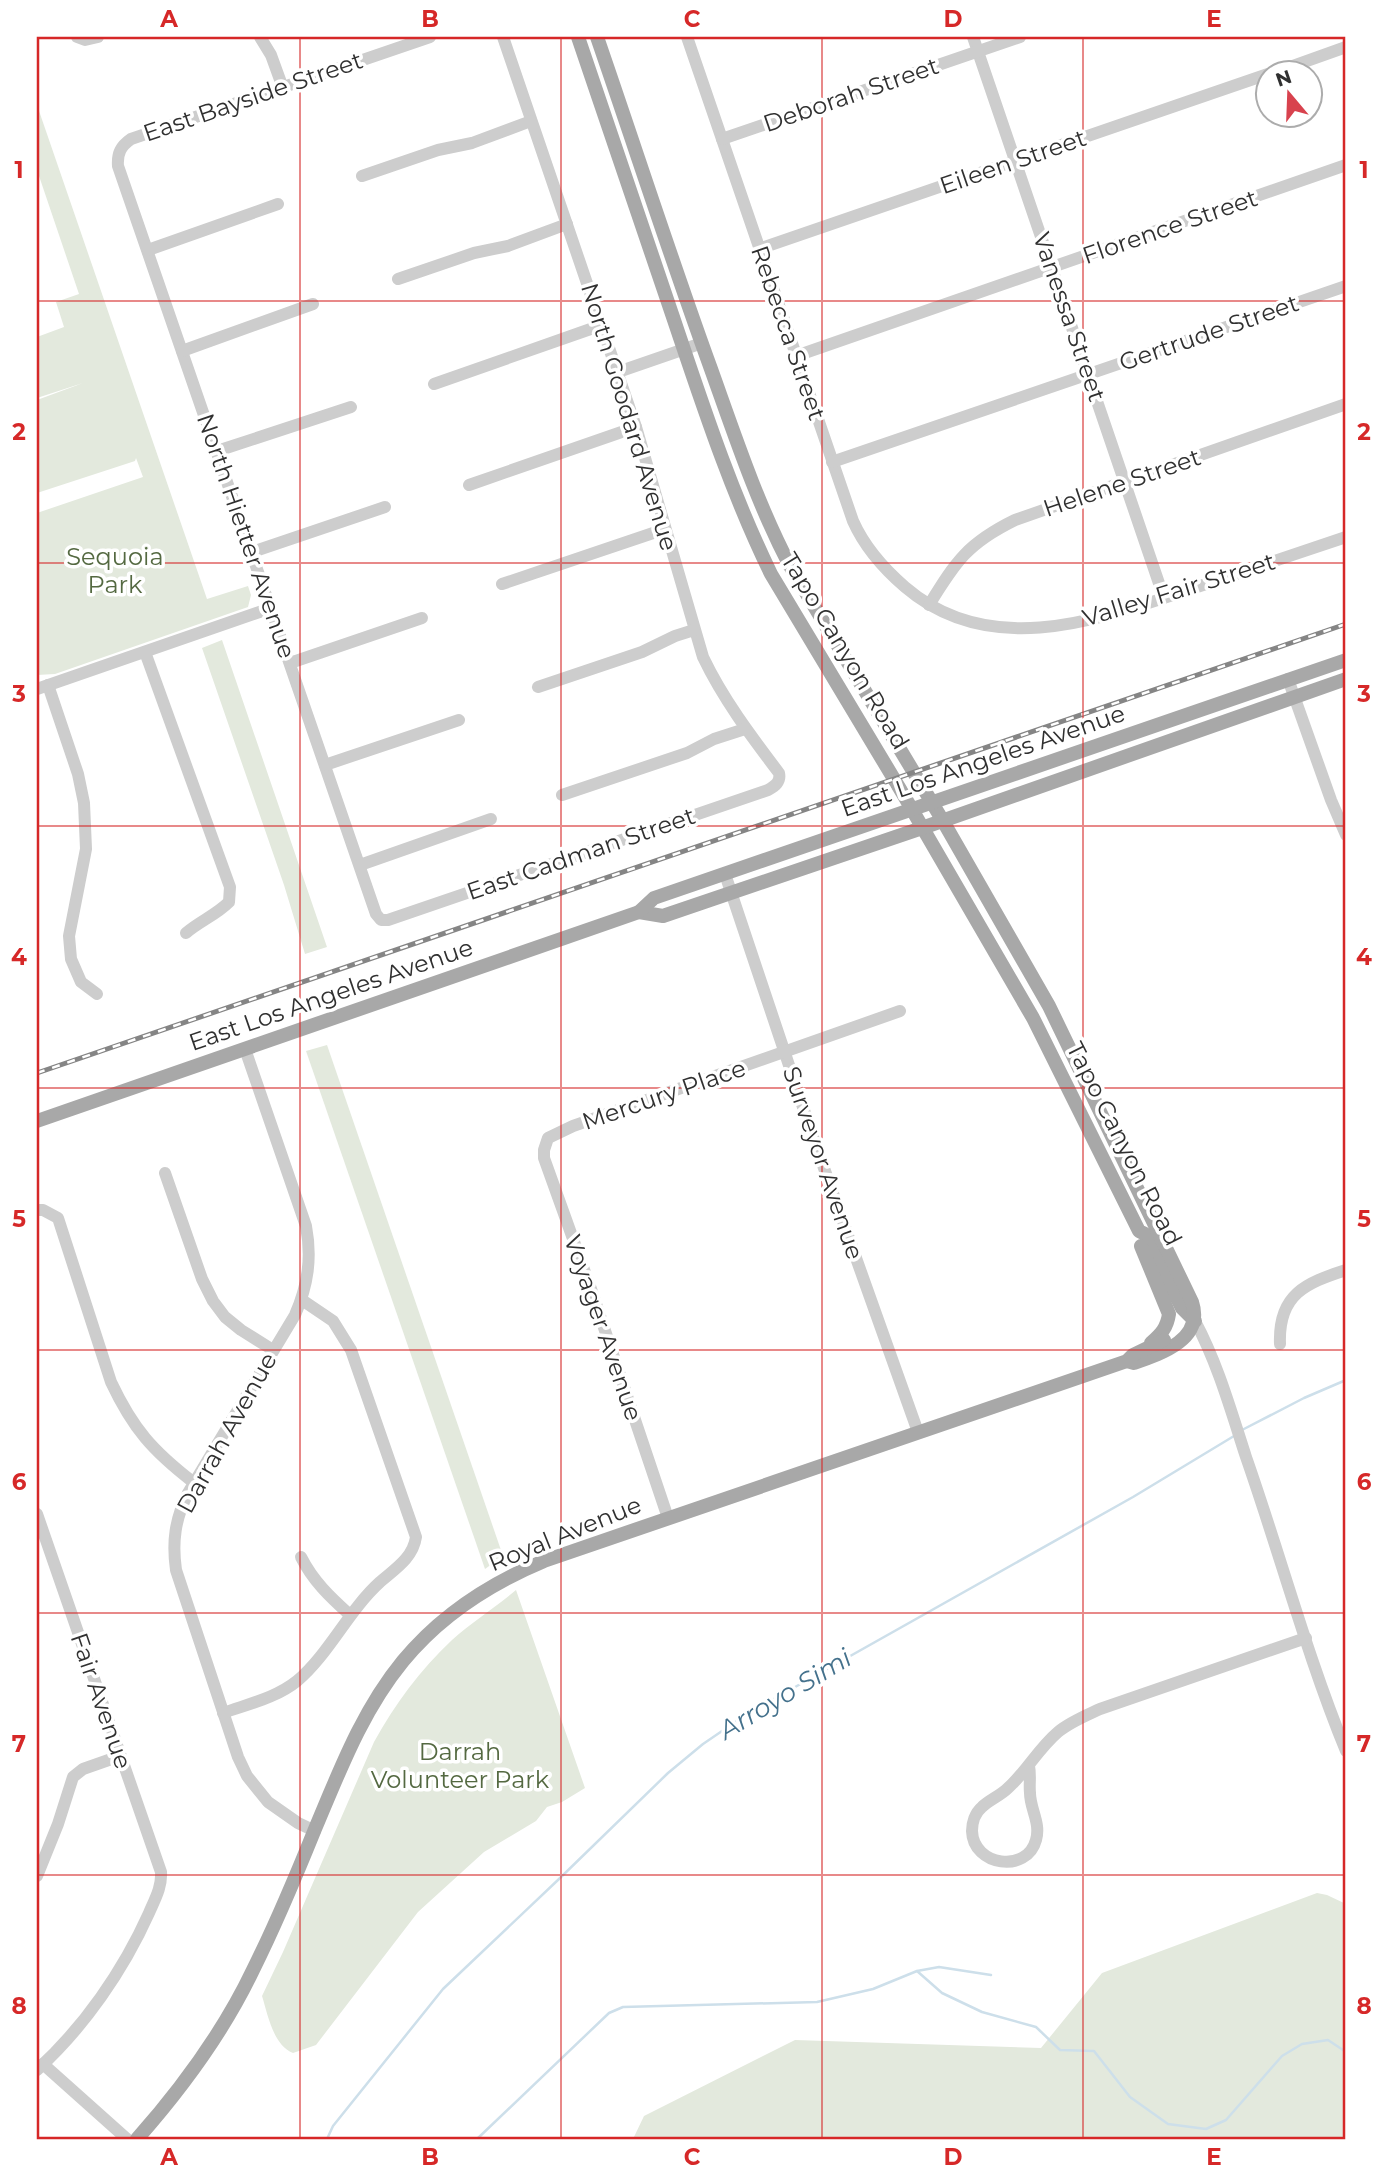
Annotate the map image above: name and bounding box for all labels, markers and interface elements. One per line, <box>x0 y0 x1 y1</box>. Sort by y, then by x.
text: A <box>159 5 178 33</box>
text: B <box>421 5 439 33</box>
text: C <box>684 5 701 33</box>
text: D <box>944 5 963 33</box>
text: E <box>1206 5 1222 33</box>
street label: East Bayside Street <box>139 45 367 148</box>
street label: Deborah Street <box>759 51 943 138</box>
north arrow <box>1254 60 1324 130</box>
text: N <box>1273 65 1295 92</box>
street label: Eileen Street <box>936 123 1090 200</box>
text: 1 <box>14 156 24 184</box>
text: 1 <box>1359 156 1369 184</box>
street label: Florence Street <box>1078 183 1261 270</box>
street label: Vanessa Street <box>1027 229 1112 405</box>
street label: Rebecca Street <box>745 242 832 424</box>
street label: North Goodard Avenue <box>575 280 684 554</box>
street label: Gertrude Street <box>1115 288 1303 377</box>
street label: North Hietter Avenue <box>191 410 302 662</box>
text: 2 <box>12 418 26 446</box>
text: 2 <box>1357 418 1371 446</box>
street label: Helene Street <box>1039 442 1205 523</box>
park label: Sequoia Park <box>66 542 164 599</box>
street label: Valley Fair Street <box>1079 546 1279 633</box>
street label: Tapo Canyon Road <box>775 547 916 754</box>
text: 3 <box>11 680 26 708</box>
text: 3 <box>1356 680 1371 708</box>
street label: East Los Angeles Avenue <box>837 698 1129 823</box>
street label: East Cadman Street <box>463 801 699 906</box>
street label: East Los Angeles Avenue <box>185 932 477 1057</box>
text: 4 <box>11 943 27 971</box>
text: 4 <box>1356 943 1372 971</box>
street label: Tapo Canyon Road <box>1061 1037 1188 1250</box>
street label: Mercury Place <box>578 1053 749 1136</box>
street label: Surveyor Avenue <box>777 1063 870 1263</box>
text: 5 <box>12 1205 26 1233</box>
text: 5 <box>1357 1205 1371 1233</box>
street label: Voyager Avenue <box>558 1231 649 1424</box>
street label: Darrah Avenue <box>170 1347 283 1518</box>
text: 6 <box>12 1468 27 1496</box>
text: 6 <box>1357 1468 1372 1496</box>
street label: Royal Avenue <box>484 1490 645 1577</box>
street label: Fair Avenue <box>65 1629 138 1773</box>
water label: Arroyo Simi <box>711 1641 858 1747</box>
text: 7 <box>12 1730 26 1758</box>
text: 7 <box>1357 1730 1371 1758</box>
park label: Darrah Volunteer Park <box>371 1737 550 1794</box>
text: 8 <box>11 1992 27 2020</box>
text: 8 <box>1356 1992 1372 2020</box>
text: A <box>159 2143 178 2171</box>
text: B <box>421 2143 439 2171</box>
text: C <box>684 2143 701 2171</box>
text: D <box>944 2143 963 2171</box>
text: E <box>1206 2143 1222 2171</box>

